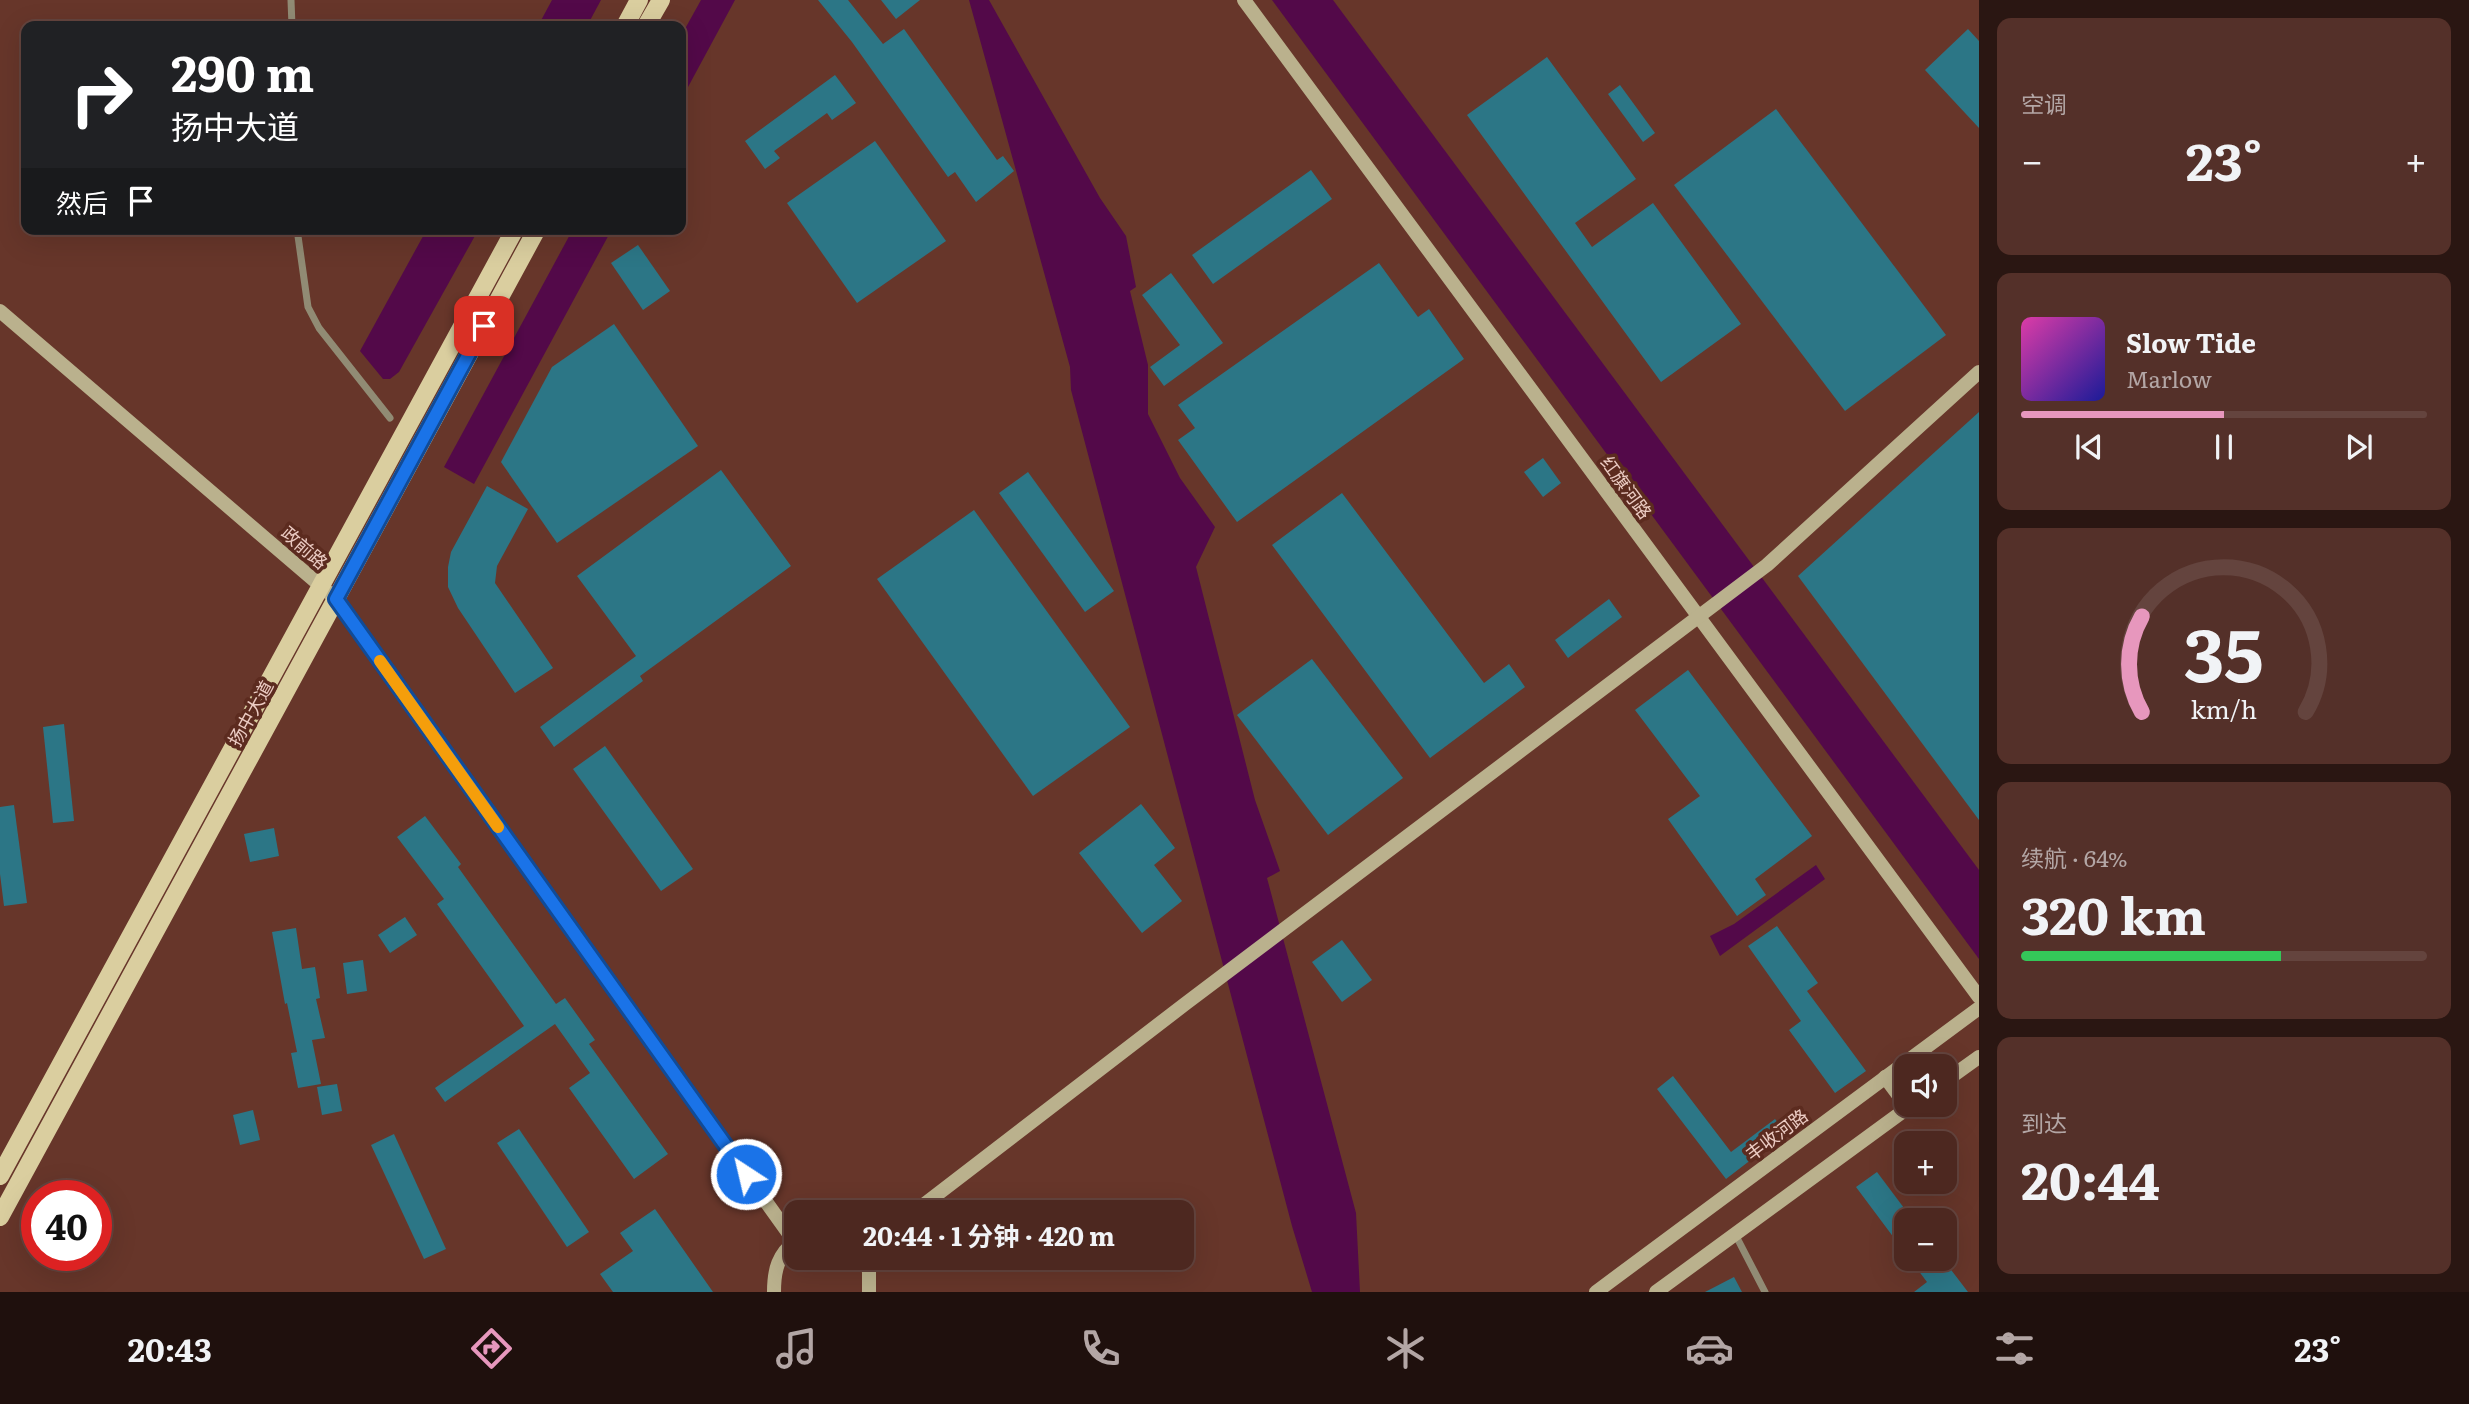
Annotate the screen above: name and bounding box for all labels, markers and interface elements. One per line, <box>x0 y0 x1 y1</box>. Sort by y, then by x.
text: 290 m <box>171 34 314 107</box>
icon: right <box>56 49 147 140</box>
text: 空调 <box>2021 86 2067 120</box>
text: 扬中大道 <box>171 101 299 149</box>
text: 23° <box>2186 120 2262 197</box>
text: − <box>2021 130 2043 187</box>
text: + <box>2405 130 2427 187</box>
text: 然后 <box>56 182 108 221</box>
icon: arrive <box>122 182 160 220</box>
pin <box>454 296 514 356</box>
icon: arrive <box>465 307 503 345</box>
text: Slow Tide <box>2126 322 2256 361</box>
text: Marlow <box>2126 361 2212 395</box>
icon: previous <box>2070 428 2108 466</box>
icon: pause <box>2205 428 2243 466</box>
icon: next <box>2340 428 2378 466</box>
street label: 红旗河路 <box>1595 450 1659 524</box>
street label: 政前路 <box>276 519 334 575</box>
text: 35 <box>2184 596 2264 704</box>
street label: 扬中大道 <box>221 675 279 751</box>
text: km/h <box>2191 690 2257 727</box>
text: 续航 · 64% <box>2021 840 2128 874</box>
text: 320 km <box>2021 874 2206 951</box>
map controls <box>1894 1054 1957 1271</box>
button: sound <box>1894 1054 1957 1117</box>
street label: 丰收河路 <box>1739 1102 1813 1166</box>
text: 到达 <box>2021 1105 2067 1139</box>
button: + <box>1894 1131 1957 1194</box>
position arrow <box>709 1137 783 1211</box>
text: 20:44 <box>2021 1139 2160 1216</box>
speed limit sign: 40 <box>21 1180 112 1271</box>
button: − <box>1894 1208 1957 1271</box>
text: 20:44 · 1 分钟 · 420 m <box>863 1215 1115 1254</box>
text: 20:43 <box>128 1324 212 1372</box>
icon: directions <box>467 1324 516 1373</box>
icon: music <box>772 1324 821 1373</box>
icon: phone <box>1076 1324 1125 1373</box>
icon: climate <box>1381 1324 1430 1373</box>
icon: car <box>1685 1324 1734 1373</box>
icon: filters <box>1990 1324 2039 1373</box>
text: 23° <box>2294 1324 2341 1372</box>

